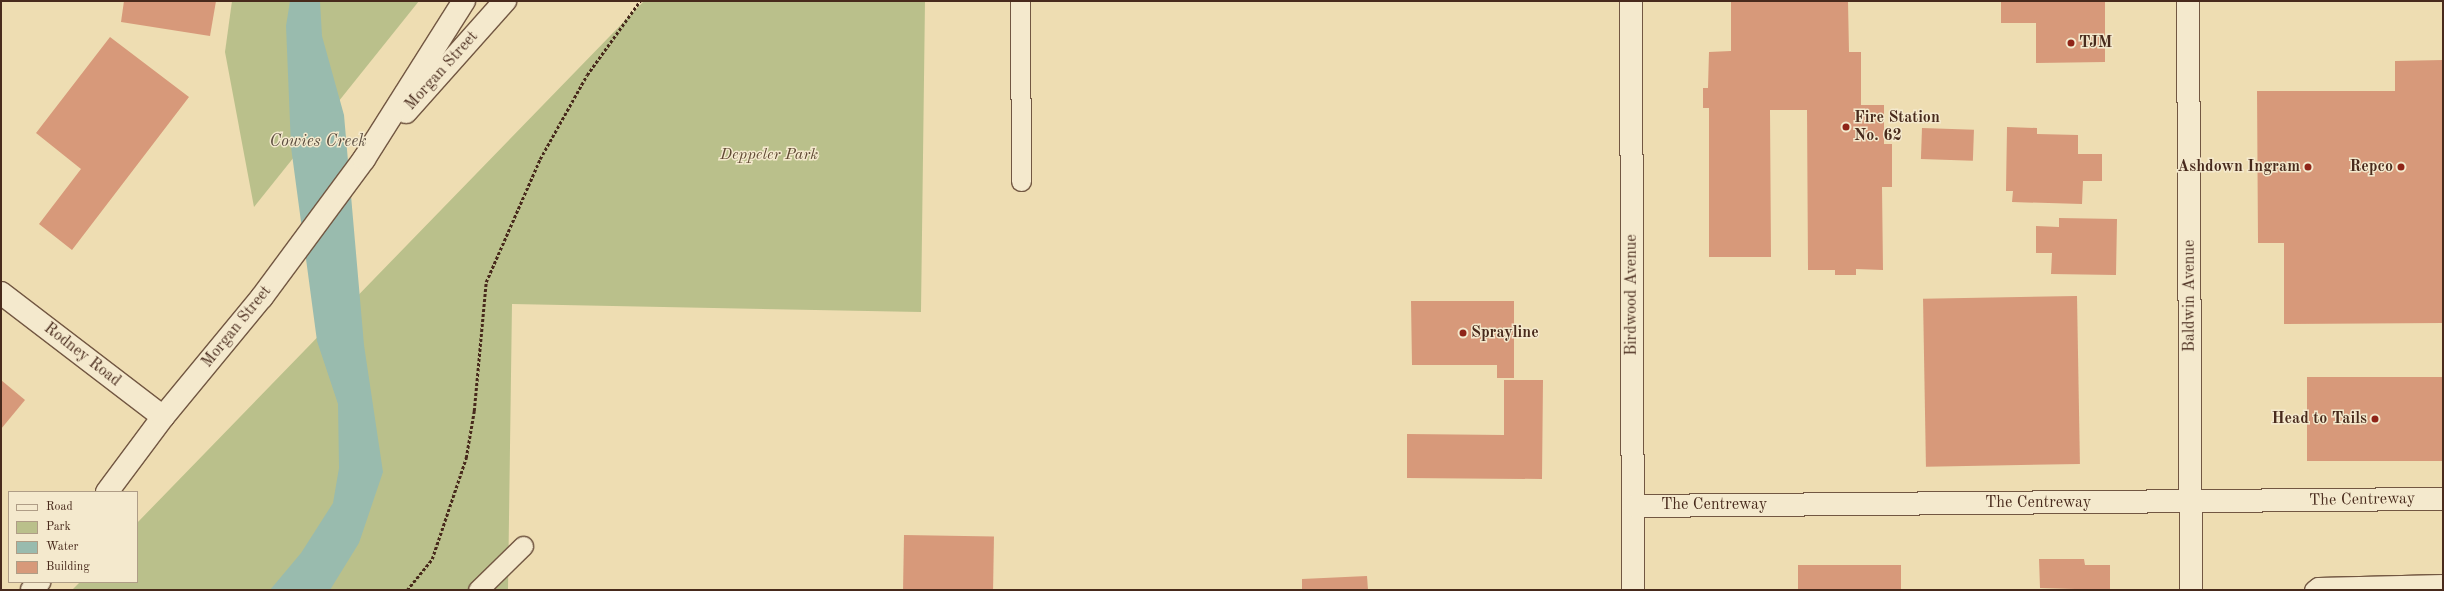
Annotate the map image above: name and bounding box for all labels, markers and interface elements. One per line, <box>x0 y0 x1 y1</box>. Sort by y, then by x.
street label: Morgan Street <box>401 27 483 115</box>
place label: TJM <box>2079 33 2112 53</box>
marker: TJM <box>2066 38 2076 48</box>
place label: Fire Station No. 62 <box>1854 108 1940 146</box>
marker: Fire Station No. 62 <box>1841 122 1851 132</box>
water label: Cowies Creek <box>270 132 366 152</box>
park label: Deppeler Park <box>720 145 818 165</box>
place label: Ashdown Ingram <box>2177 157 2300 177</box>
place label: Repco <box>2350 157 2393 177</box>
marker: Ashdown Ingram <box>2303 162 2313 172</box>
marker: Repco <box>2396 162 2406 172</box>
street label: Birdwood Avenue <box>1622 234 1642 356</box>
street label: Baldwin Avenue <box>2180 240 2200 352</box>
street label: Morgan Street <box>198 282 276 372</box>
street label: Rodney Road <box>40 319 124 391</box>
place label: Sprayline <box>1471 323 1539 343</box>
marker: Sprayline <box>1458 328 1468 338</box>
place label: Head to Tails <box>2271 409 2367 429</box>
marker: Head to Tails <box>2370 414 2380 424</box>
street label: The Centreway <box>2309 489 2415 511</box>
legend <box>8 491 138 583</box>
street label: The Centreway <box>1985 493 2091 513</box>
street label: The Centreway <box>1661 495 1767 515</box>
text: Road <box>46 501 73 513</box>
text: Park <box>46 521 71 533</box>
text: Water <box>46 541 78 553</box>
text: Building <box>46 561 90 573</box>

